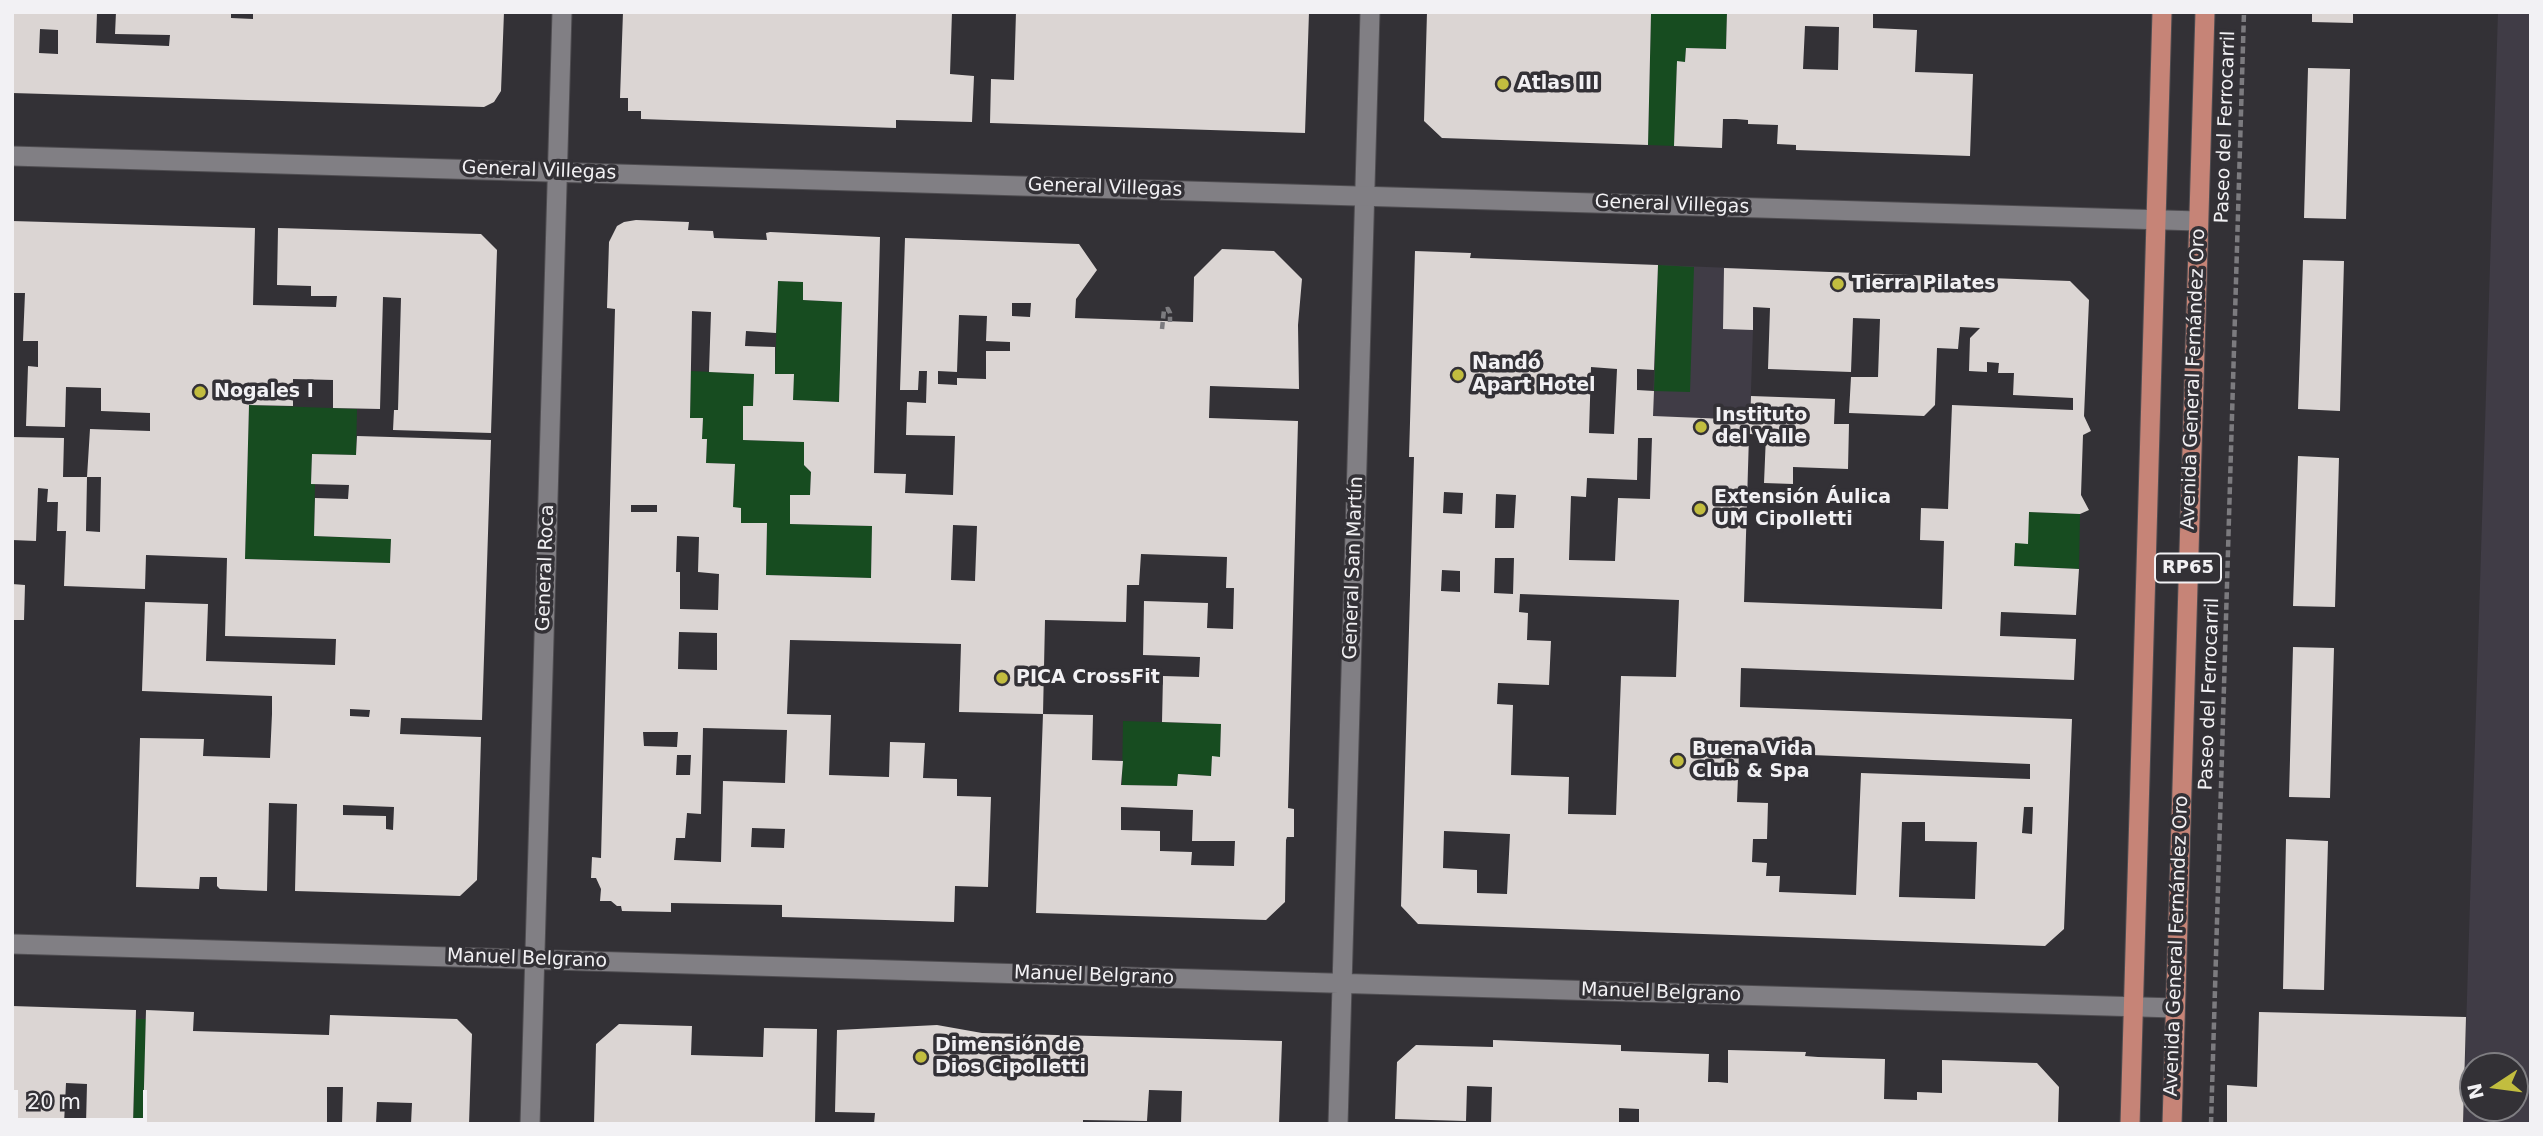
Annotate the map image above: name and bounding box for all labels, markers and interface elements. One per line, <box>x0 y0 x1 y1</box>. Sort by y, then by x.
street label: Paseo del Ferrocarril <box>2211 30 2241 224</box>
place label: Atlas III <box>1517 73 1599 95</box>
marker: Atlas III <box>1495 76 1511 92</box>
street label: General Villegas <box>461 157 617 185</box>
street label: General Villegas <box>1027 174 1183 202</box>
street label: General Villegas <box>1594 191 1750 219</box>
street label: Avenida General Fernández Oro <box>2177 228 2211 530</box>
place label: Tierra Pilates <box>1852 273 1996 295</box>
marker: Tierra Pilates <box>1830 276 1846 292</box>
place label: Nandó Apart Hotel <box>1472 353 1596 397</box>
marker: Nandó Apart Hotel <box>1450 367 1466 383</box>
place label: Nogales I <box>214 381 314 403</box>
marker: Nogales I <box>192 384 208 400</box>
place label: Instituto del Valle <box>1715 405 1807 449</box>
marker: Instituto del Valle <box>1693 419 1709 435</box>
street label: General San Martín <box>1339 476 1369 660</box>
place label: Extensión Áulica UM Cipolletti <box>1714 487 1891 531</box>
marker: Extensión Áulica UM Cipolletti <box>1692 501 1708 517</box>
street label: General Roca <box>532 504 560 632</box>
road number: RP65 <box>2155 554 2221 582</box>
street label: Paseo del Ferrocarril <box>2195 597 2225 791</box>
place label: PICA CrossFit <box>1016 667 1160 689</box>
marker: PICA CrossFit <box>994 670 1010 686</box>
place label: Buena Vida Club & Spa <box>1692 739 1813 783</box>
marker: Buena Vida Club & Spa <box>1670 753 1686 769</box>
street label: Avenida General Fernández Oro <box>2160 795 2194 1097</box>
street label: Manuel Belgrano <box>446 945 608 973</box>
street label: Manuel Belgrano <box>1013 962 1175 990</box>
street label: Manuel Belgrano <box>1580 979 1742 1007</box>
place label: Dimensión de Dios Cipolletti <box>935 1035 1086 1079</box>
marker: Dimensión de Dios Cipolletti <box>913 1049 929 1065</box>
north arrow <box>2459 1052 2529 1122</box>
scale bar <box>18 1076 150 1120</box>
text: N <box>2463 1081 2488 1101</box>
text: 20 m <box>27 1090 81 1114</box>

